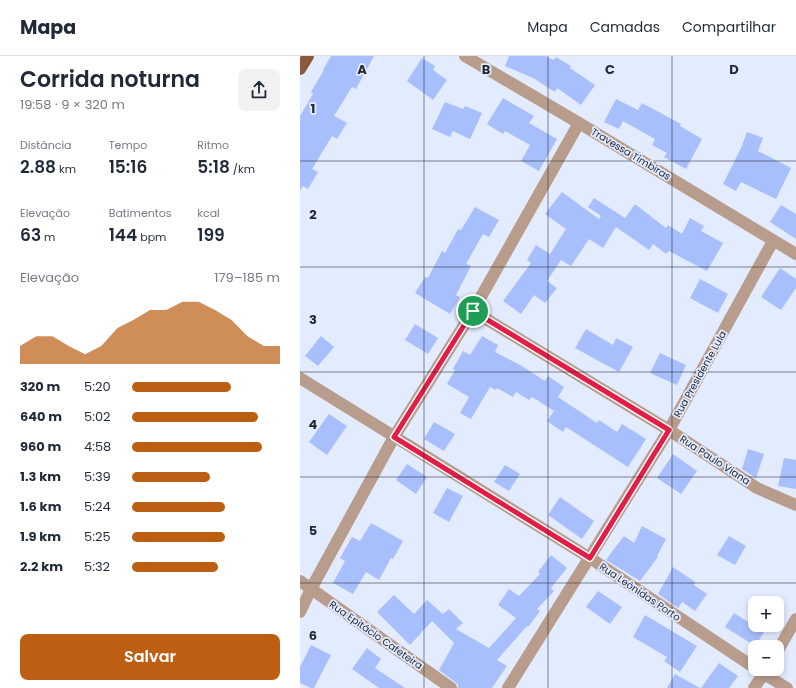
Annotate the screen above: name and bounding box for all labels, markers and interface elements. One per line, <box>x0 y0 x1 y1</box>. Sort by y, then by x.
text: Mapa <box>20 14 76 41</box>
text: Mapa <box>527 17 568 37</box>
text: Camadas <box>590 17 660 37</box>
text: Compartilhar <box>682 17 776 37</box>
text: A <box>357 60 367 79</box>
text: B <box>482 60 491 79</box>
text: C <box>605 60 615 79</box>
text: D <box>729 60 739 79</box>
text: Corrida noturna <box>20 64 200 95</box>
button: share <box>238 69 280 111</box>
text: 19:58 · 9 × 320 m <box>20 95 125 114</box>
text: 1 <box>311 99 315 118</box>
street label: Travessa Timbiras <box>588 124 674 184</box>
text: Distância <box>20 137 72 153</box>
text: Tempo <box>109 137 147 153</box>
text: Ritmo <box>197 137 229 153</box>
text: 2.88 <box>20 155 56 179</box>
text: 15:16 <box>109 155 147 179</box>
text: 5:18 <box>197 155 230 179</box>
text: km <box>56 161 76 177</box>
text: /km <box>230 161 255 177</box>
text: Elevação <box>20 205 70 221</box>
text: Batimentos <box>109 205 172 221</box>
text: kcal <box>197 205 220 221</box>
text: 2 <box>309 205 317 224</box>
text: 63 <box>20 223 41 247</box>
text: 144 <box>109 223 137 247</box>
text: 199 <box>197 223 225 247</box>
text: m <box>41 229 55 245</box>
text: bpm <box>137 229 166 245</box>
text: Elevação <box>20 268 79 287</box>
text: 179–185 m <box>214 268 280 287</box>
pin <box>456 294 490 328</box>
icon: arrive <box>462 300 484 322</box>
text: 3 <box>309 310 317 329</box>
street label: Rua Presidente Lula <box>670 328 730 420</box>
text: 320 m <box>20 377 60 396</box>
text: 5:20 <box>84 377 111 396</box>
text: 640 m <box>20 407 62 426</box>
text: 5:02 <box>84 407 111 426</box>
text: 4 <box>309 415 318 434</box>
street label: Rua Paulo Viana <box>677 432 753 488</box>
text: 960 m <box>20 437 61 456</box>
text: 4:58 <box>84 437 111 456</box>
text: 1.3 km <box>20 467 61 486</box>
text: 5:39 <box>84 467 111 486</box>
text: 1.6 km <box>20 497 61 516</box>
text: 5:24 <box>84 497 111 516</box>
text: 5 <box>309 521 317 540</box>
text: 1.9 km <box>20 527 61 546</box>
text: 5:25 <box>84 527 111 546</box>
text: 2.2 km <box>20 557 63 576</box>
text: 5:32 <box>84 557 110 576</box>
street label: Rua Leônidas Porto <box>596 559 684 625</box>
map controls <box>748 596 784 676</box>
button: + <box>748 596 784 632</box>
street label: Rua Epitácio Cafeteira <box>326 597 426 673</box>
text: 6 <box>309 626 317 645</box>
button: Salvar <box>20 634 280 680</box>
button: − <box>748 640 784 676</box>

